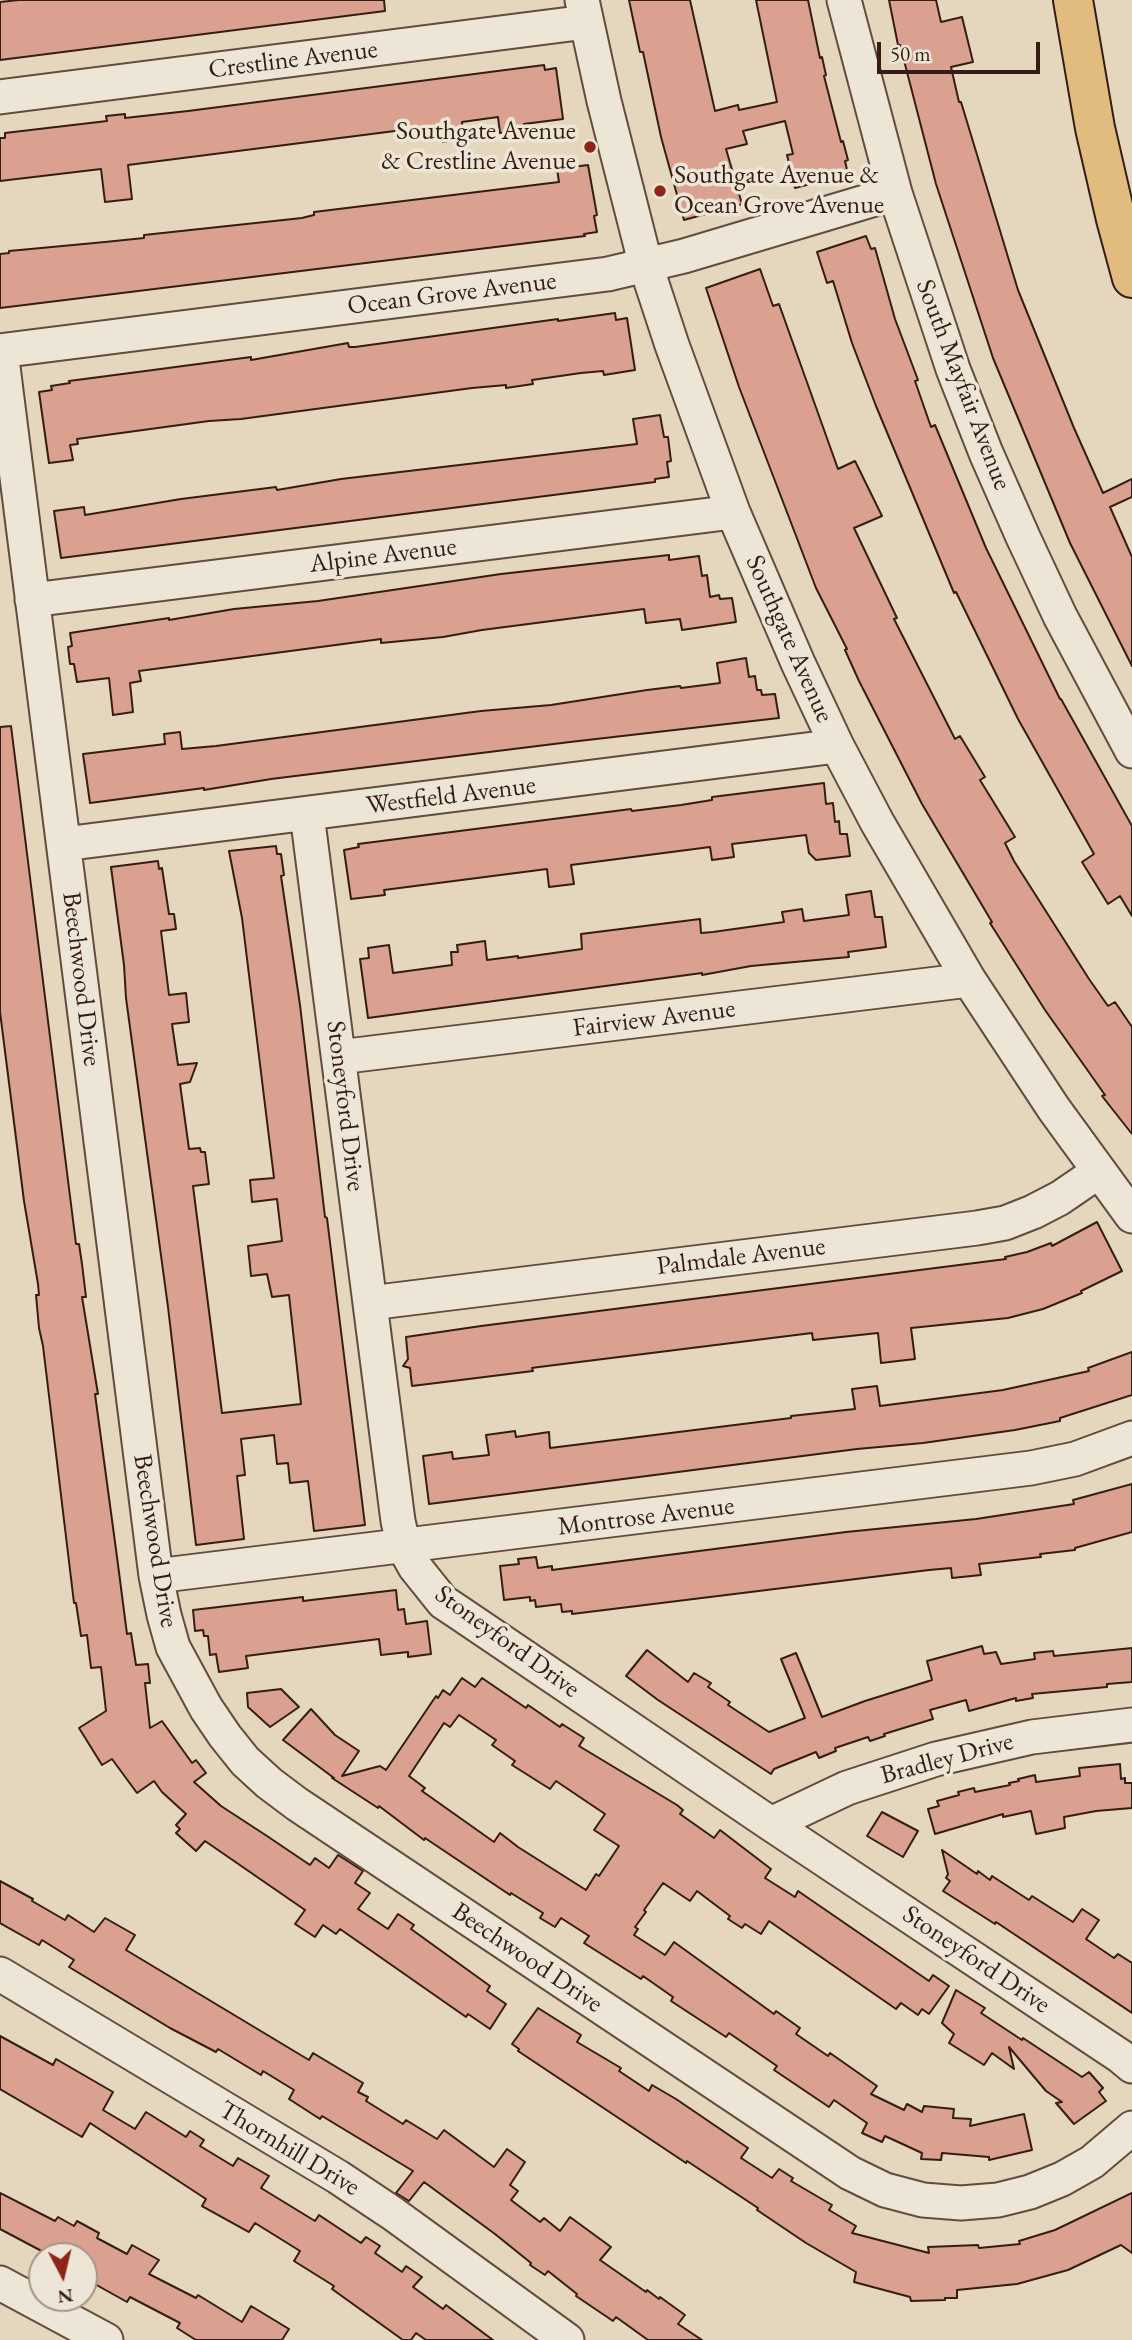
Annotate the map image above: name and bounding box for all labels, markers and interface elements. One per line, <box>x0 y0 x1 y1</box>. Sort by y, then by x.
scale bar <box>880 28 1043 72</box>
street label: Crestline Avenue <box>207 34 379 86</box>
text: 50 m <box>890 40 931 67</box>
place label: Southgate Avenue & Crestline Avenue <box>381 116 576 178</box>
marker: Southgate Avenue & Crestline Avenue <box>582 139 598 155</box>
place label: Southgate Avenue & Ocean Grove Avenue <box>674 160 884 222</box>
marker: Southgate Avenue & Ocean Grove Avenue <box>652 183 668 199</box>
street label: Ocean Grove Avenue <box>346 266 558 322</box>
street label: South Mayfair Avenue <box>909 275 1017 495</box>
street label: Alpine Avenue <box>308 532 458 580</box>
street label: Southgate Avenue <box>738 550 840 728</box>
street label: Westfield Avenue <box>364 770 538 822</box>
street label: Beechwood Drive <box>55 890 107 1068</box>
street label: Fairview Avenue <box>571 994 737 1044</box>
street label: Stoneyford Drive <box>319 1019 371 1193</box>
street label: Palmdale Avenue <box>655 1231 827 1283</box>
street label: Beechwood Drive <box>126 1452 184 1630</box>
street label: Montrose Avenue <box>556 1491 736 1543</box>
street label: Stoneyford Drive <box>428 1579 586 1705</box>
street label: Bradley Drive <box>877 1726 1017 1792</box>
street label: Beechwood Drive <box>446 1896 608 2020</box>
street label: Stoneyford Drive <box>896 1899 1056 2021</box>
street label: Thornhill Drive <box>213 2095 365 2203</box>
north arrow <box>28 2242 98 2312</box>
text: N <box>56 2283 75 2310</box>

